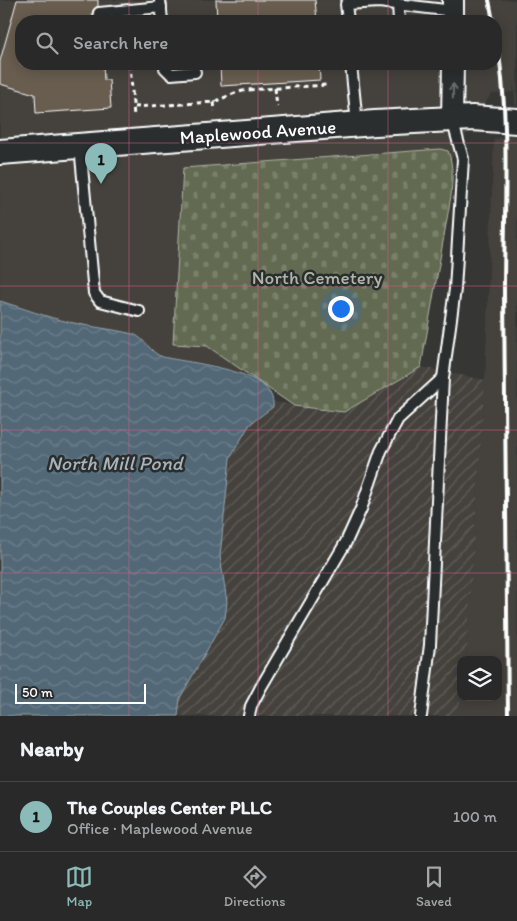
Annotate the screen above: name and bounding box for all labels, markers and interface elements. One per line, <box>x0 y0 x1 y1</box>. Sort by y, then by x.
search box <box>15 15 502 70</box>
icon: search <box>33 29 61 57</box>
text: Search here <box>73 31 168 54</box>
one-way arrow <box>448 84 458 100</box>
street label: Maplewood Avenue <box>179 115 337 149</box>
pin: 1 <box>85 143 117 184</box>
park label: North Cemetery <box>252 266 382 289</box>
your location <box>328 296 354 322</box>
water label: North Mill Pond <box>47 451 185 475</box>
map controls <box>457 656 502 701</box>
button: layers <box>457 656 502 701</box>
scale bar <box>15 681 146 704</box>
text: 50 m <box>22 684 53 701</box>
text: Nearby <box>20 736 84 761</box>
text: The Couples Center PLLC <box>67 796 272 819</box>
text: 1 <box>32 807 40 826</box>
text: 100 m <box>453 807 497 826</box>
text: Office · Maplewood Avenue <box>67 819 253 838</box>
tab: Map <box>65 863 93 910</box>
tab: Directions <box>224 863 285 910</box>
tab: Saved <box>416 863 452 910</box>

